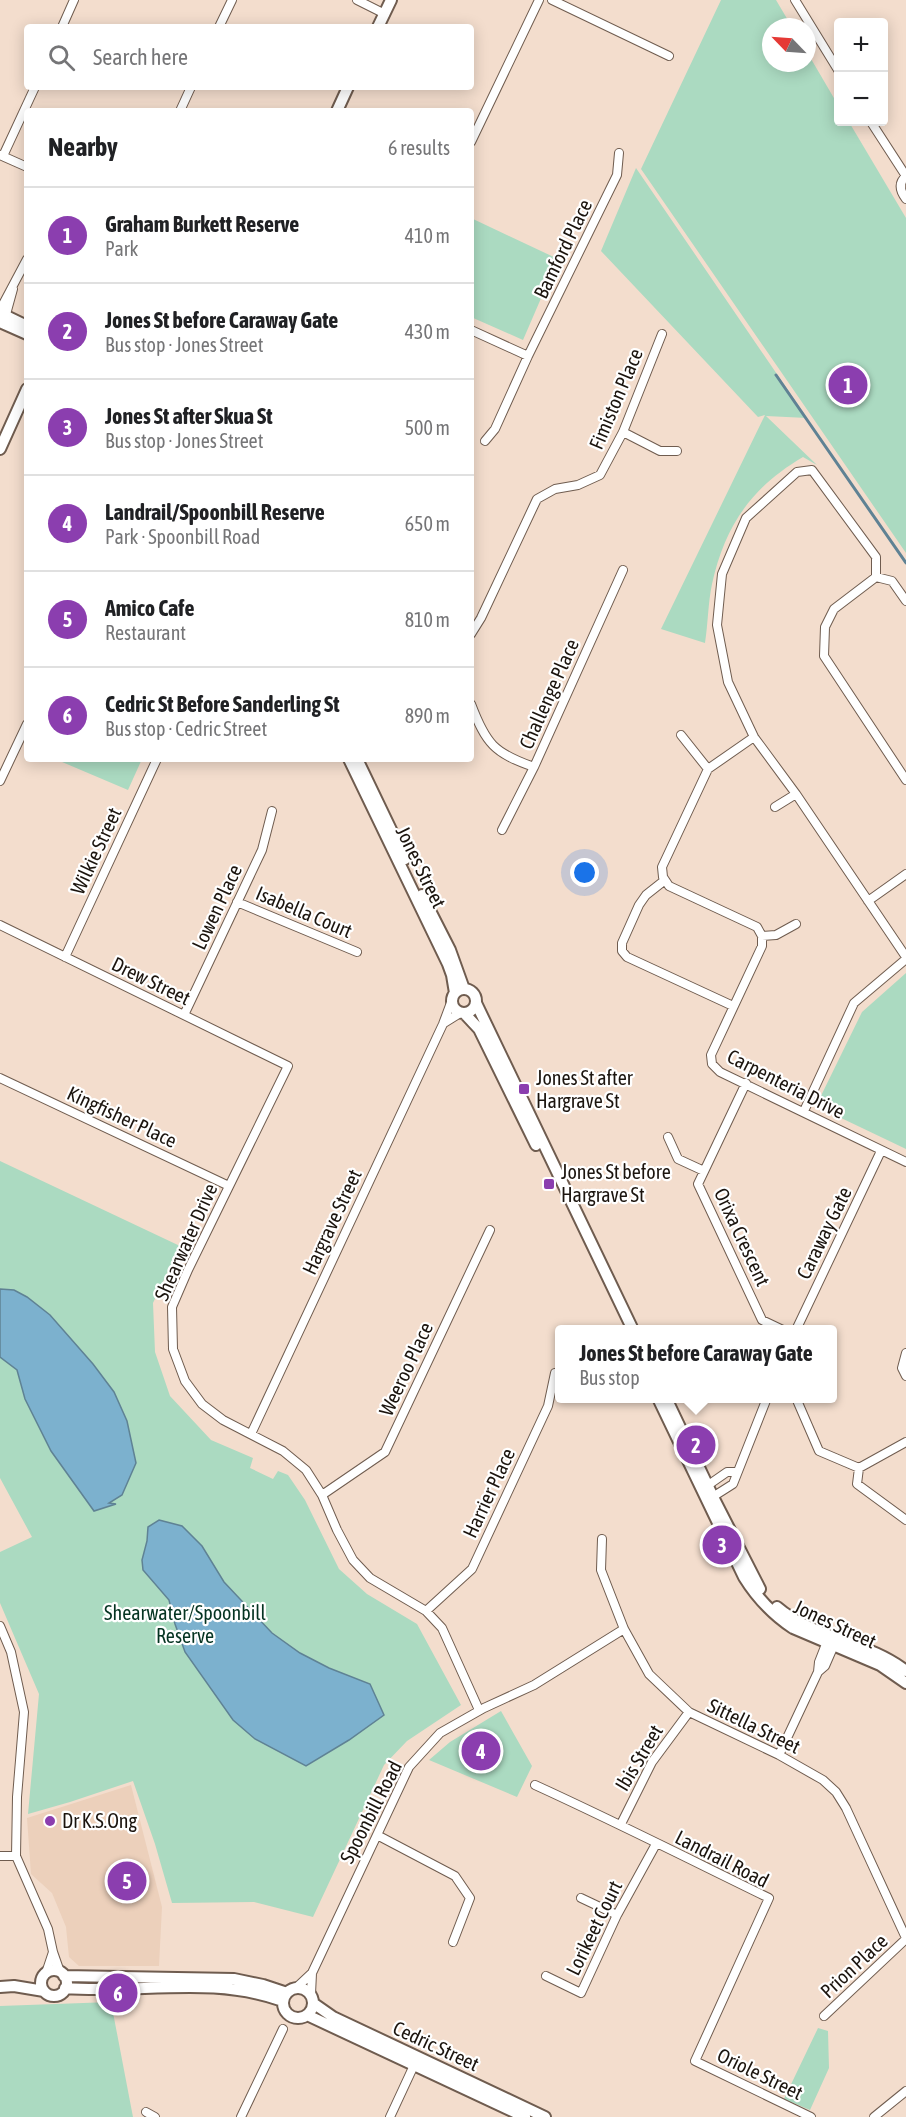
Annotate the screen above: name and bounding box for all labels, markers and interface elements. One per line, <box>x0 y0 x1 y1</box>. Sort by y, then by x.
north arrow <box>762 18 816 72</box>
map controls <box>834 18 888 126</box>
button: + <box>834 18 888 72</box>
search box <box>24 24 474 90</box>
icon: search <box>45 41 78 74</box>
text: Search here <box>93 44 188 70</box>
button: − <box>834 72 888 126</box>
text: Nearby <box>48 132 118 162</box>
text: 6 results <box>388 136 450 159</box>
street label: Bamford Place <box>529 196 596 302</box>
text: Graham Burkett Reserve <box>105 211 299 237</box>
text: 1 <box>63 224 72 247</box>
text: 410 m <box>405 224 450 247</box>
text: Park <box>105 237 138 260</box>
text: Jones St before Caraway Gate <box>105 307 338 333</box>
text: 2 <box>63 320 72 343</box>
text: 430 m <box>405 320 450 343</box>
text: Bus stop · Jones Street <box>105 333 263 356</box>
street label: Fimiston Place <box>584 345 647 453</box>
pin: 1 <box>828 362 868 408</box>
text: Jones St after Skua St <box>105 403 273 429</box>
text: 3 <box>63 416 72 439</box>
text: 500 m <box>405 416 450 439</box>
text: Bus stop · Jones Street <box>105 429 263 452</box>
text: Landrail/Spoonbill Reserve <box>105 499 325 525</box>
text: 4 <box>63 512 72 535</box>
text: 650 m <box>405 512 450 535</box>
text: Park · Spoonbill Road <box>105 525 260 548</box>
text: Amico Cafe <box>105 595 194 621</box>
text: 5 <box>63 608 72 631</box>
text: 810 m <box>405 608 450 631</box>
text: Restaurant <box>105 621 186 644</box>
street label: Challenge Place <box>514 635 583 752</box>
text: Cedric St Before Sanderling St <box>105 691 339 717</box>
text: 6 <box>63 704 72 727</box>
text: 890 m <box>405 704 450 727</box>
text: Bus stop · Cedric Street <box>105 717 267 740</box>
street label: Wilkie Street <box>65 804 126 898</box>
street label: Jones Street <box>392 822 451 912</box>
your location <box>570 858 599 887</box>
street label: Lowen Place <box>187 861 246 953</box>
street label: Isabella Court <box>253 881 356 942</box>
street label: Drew Street <box>108 952 194 1010</box>
street label: Carpenteria Drive <box>724 1044 849 1123</box>
place label: Jones St after Hargrave St <box>536 1066 634 1112</box>
street label: Kingfisher Place <box>64 1081 181 1152</box>
marker: Jones St after Hargrave St <box>517 1082 531 1096</box>
place label: Jones St before Hargrave St <box>561 1160 671 1206</box>
street label: Hargrave Street <box>297 1165 366 1278</box>
marker: Jones St before Hargrave St <box>542 1177 556 1191</box>
street label: Shearwater Drive <box>150 1180 222 1304</box>
street label: Caraway Gate <box>791 1183 856 1283</box>
street label: Orixa Crescent <box>710 1184 775 1290</box>
street label: Weeroo Place <box>374 1318 437 1419</box>
popup <box>555 1325 837 1403</box>
text: Jones St before Caraway Gate <box>579 1340 813 1366</box>
text: Bus stop <box>579 1366 640 1389</box>
pin: 2 <box>676 1422 716 1468</box>
street label: Harrier Place <box>458 1444 519 1541</box>
pin: 3 <box>702 1522 742 1568</box>
street label: Jones Street <box>790 1594 880 1653</box>
park label: Shearwater/Spoonbill Reserve <box>104 1601 267 1647</box>
street label: Sittella Street <box>704 1693 804 1758</box>
street label: Ibis Street <box>610 1720 667 1795</box>
pin: 4 <box>462 1728 500 1774</box>
street label: Spoonbill Road <box>335 1757 406 1867</box>
place label: Dr K.S.Ong <box>62 1809 138 1832</box>
marker: Dr K.S.Ong <box>43 1814 57 1828</box>
street label: Landrail Road <box>672 1825 773 1892</box>
pin: 5 <box>108 1858 146 1904</box>
street label: Lorikeet Court <box>561 1877 626 1979</box>
street label: Prion Place <box>815 1929 892 2002</box>
pin: 6 <box>98 1970 138 2016</box>
street label: Cedric Street <box>390 2016 483 2076</box>
street label: Oriole Street <box>714 2043 807 2104</box>

